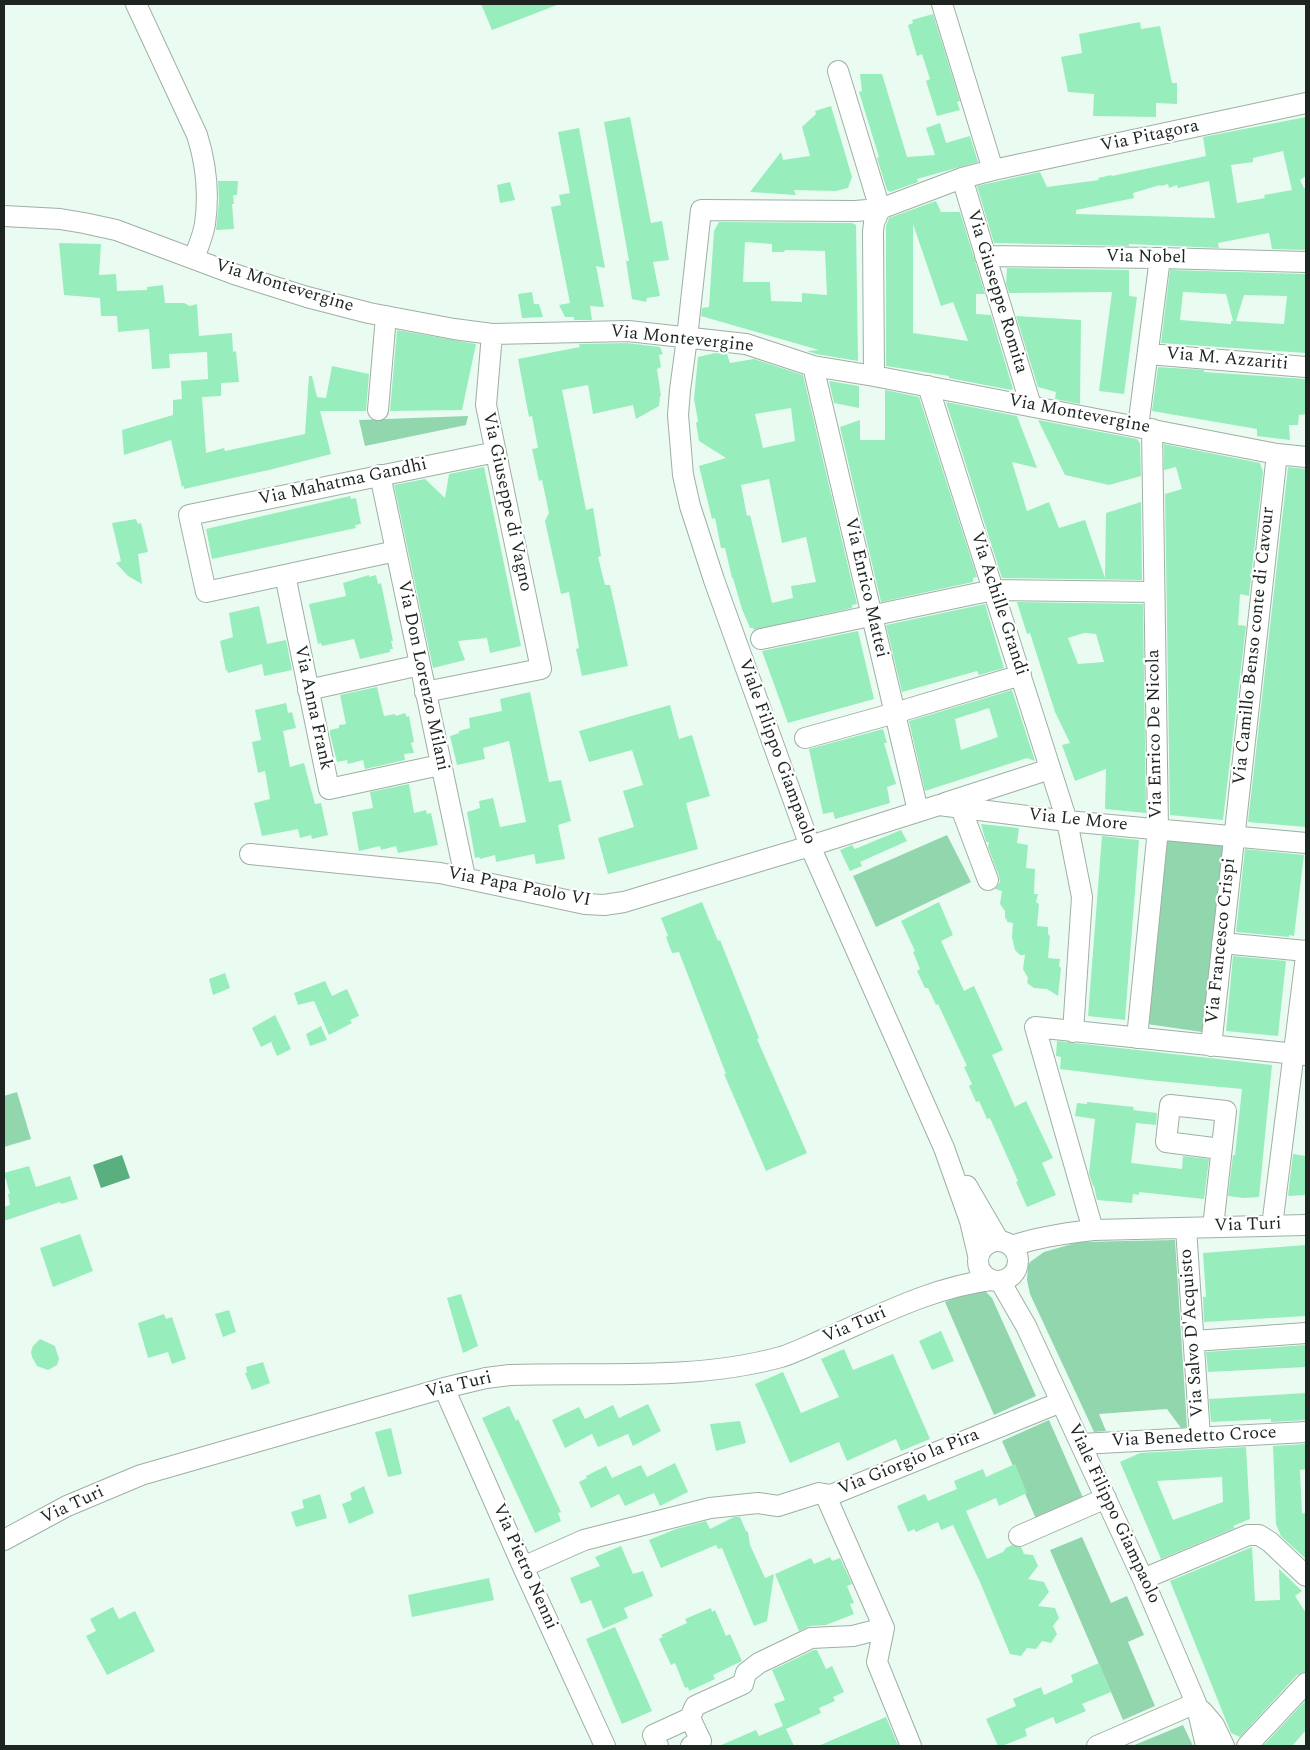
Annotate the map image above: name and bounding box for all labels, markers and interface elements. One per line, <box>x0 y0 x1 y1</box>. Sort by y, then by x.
street label: Via Pitagora <box>1099 116 1201 158</box>
street label: Via Giuseppe Romita <box>961 208 1031 376</box>
street label: Via Nobel <box>1106 246 1186 270</box>
street label: Via Montevergine <box>212 256 356 318</box>
street label: Via Montevergine <box>609 322 755 358</box>
street label: Via M. Azzariti <box>1165 344 1289 376</box>
street label: Via Montevergine <box>1006 391 1152 439</box>
street label: Via Giuseppe di Vagno <box>476 410 536 594</box>
street label: Via Mahatma Gandhi <box>257 455 429 511</box>
street label: Via Camillo Benso conte di Cavour <box>1230 506 1280 786</box>
street label: Via Enrico Mattei <box>838 516 892 660</box>
street label: Via Achille Grandi <box>965 529 1031 679</box>
street label: Via Don Lorenzo Milani <box>391 579 453 773</box>
street label: Via Anna Frank <box>288 644 336 772</box>
street label: Via Enrico De Nicola <box>1144 649 1168 819</box>
street label: Viale Filippo Giampaolo <box>732 656 820 848</box>
street label: Via Le More <box>1027 805 1129 837</box>
street label: Via Francesco Crispi <box>1203 857 1241 1025</box>
street label: Via Papa Paolo VI <box>446 864 592 912</box>
street label: Via Turi <box>1214 1214 1282 1238</box>
street label: Via Salvo D'Acquisto <box>1176 1248 1210 1418</box>
street label: Via Turi <box>820 1303 890 1349</box>
street label: Via Turi <box>424 1368 494 1404</box>
street label: Viale Filippo Giampaolo <box>1062 1421 1164 1607</box>
street label: Via Benedetto Croce <box>1111 1423 1277 1453</box>
street label: Via Giorgio la Pira <box>835 1425 983 1501</box>
street label: Via Turi <box>38 1482 108 1530</box>
street label: Via Pietro Nenni <box>487 1501 561 1633</box>

